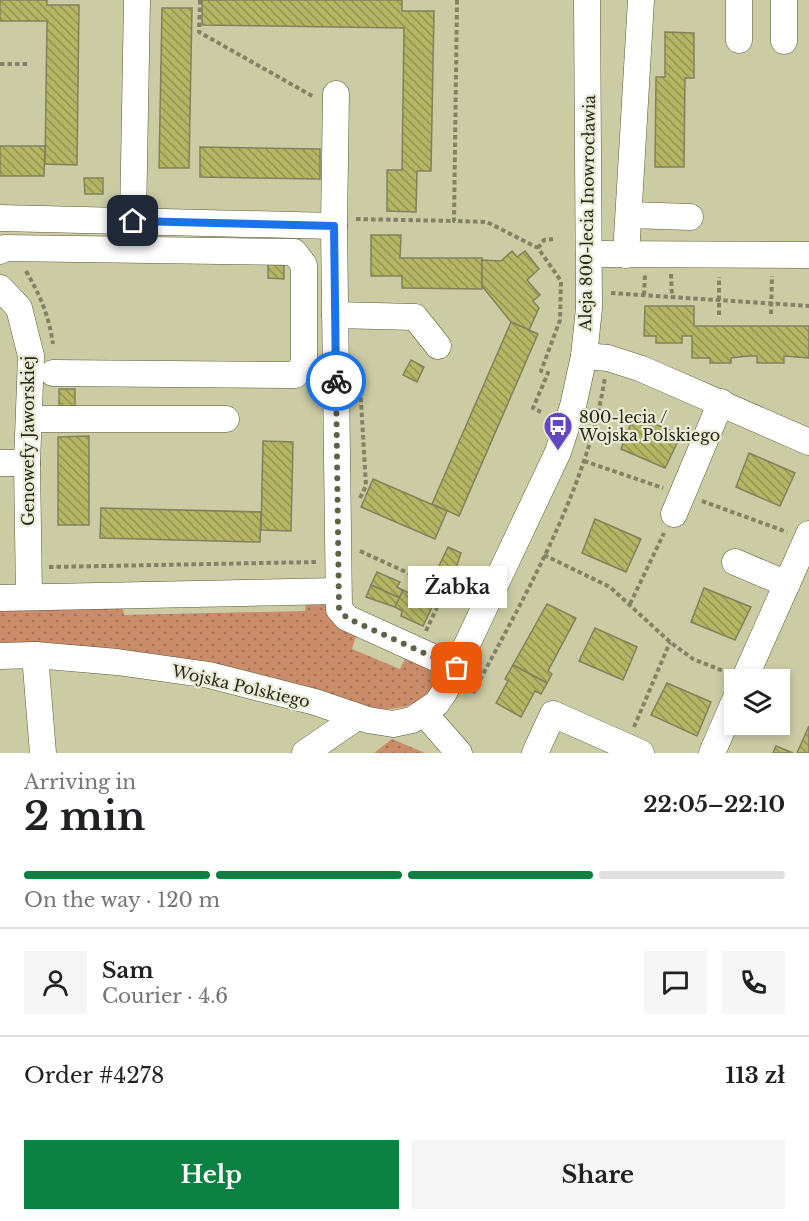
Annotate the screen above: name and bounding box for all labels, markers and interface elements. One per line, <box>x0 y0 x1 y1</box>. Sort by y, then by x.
street label: Aleja 800-lecia Inowrocławia <box>575 95 599 332</box>
pin <box>107 195 158 246</box>
icon: home <box>116 204 149 237</box>
courier <box>306 351 366 411</box>
street label: Genowefy Jaworskiej <box>18 356 38 526</box>
icon: bike <box>320 365 353 398</box>
place label: 800-lecia / Wojska Polskiego <box>578 407 720 445</box>
bus stop icon: 800-lecia / Wojska Polskiego <box>542 410 574 452</box>
callout: Żabka <box>408 566 506 608</box>
text: Żabka <box>425 575 490 599</box>
pin <box>431 642 482 693</box>
icon: bag <box>440 651 473 684</box>
street label: Wojska Polskiego <box>169 660 312 712</box>
map controls <box>724 669 790 735</box>
button: layers <box>724 669 790 735</box>
text: Arriving in <box>24 770 136 794</box>
text: 22:05–22:10 <box>643 791 785 818</box>
text: 2 min <box>24 792 145 841</box>
text: On the way · 120 m <box>24 888 220 912</box>
button: person <box>24 951 87 1014</box>
button: chat <box>644 951 707 1014</box>
button: phone <box>722 951 785 1014</box>
text: Sam <box>102 957 154 984</box>
text: Courier · 4.6 <box>102 984 228 1008</box>
text: Order #4278 <box>24 1062 164 1089</box>
text: 113 zł <box>726 1062 785 1089</box>
button: Help <box>24 1140 399 1209</box>
button: Share <box>411 1140 785 1209</box>

